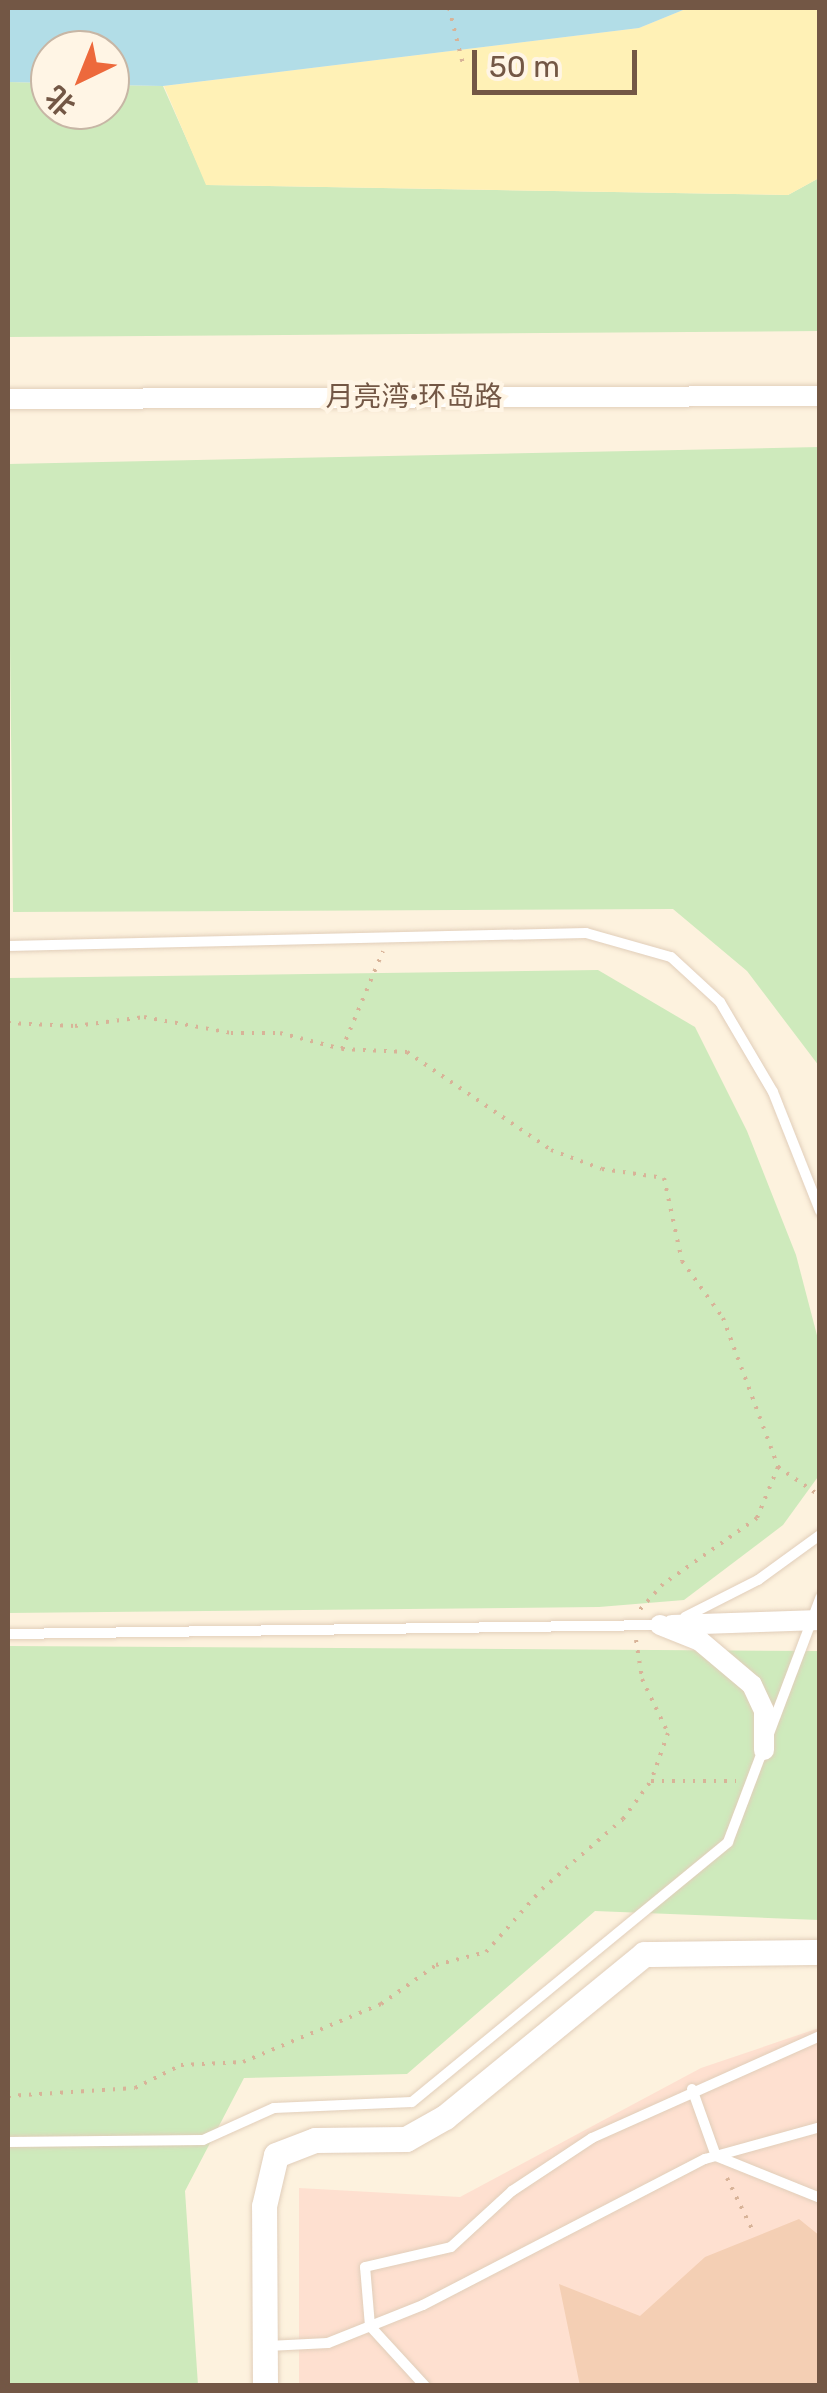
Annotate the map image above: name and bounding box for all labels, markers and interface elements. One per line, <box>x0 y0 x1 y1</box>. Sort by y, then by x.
north arrow <box>30 30 130 130</box>
scale bar <box>477 30 642 92</box>
text: 50 m <box>489 49 560 85</box>
text: 北 <box>39 79 82 122</box>
street label: 月亮湾·环岛路 <box>325 380 503 414</box>

